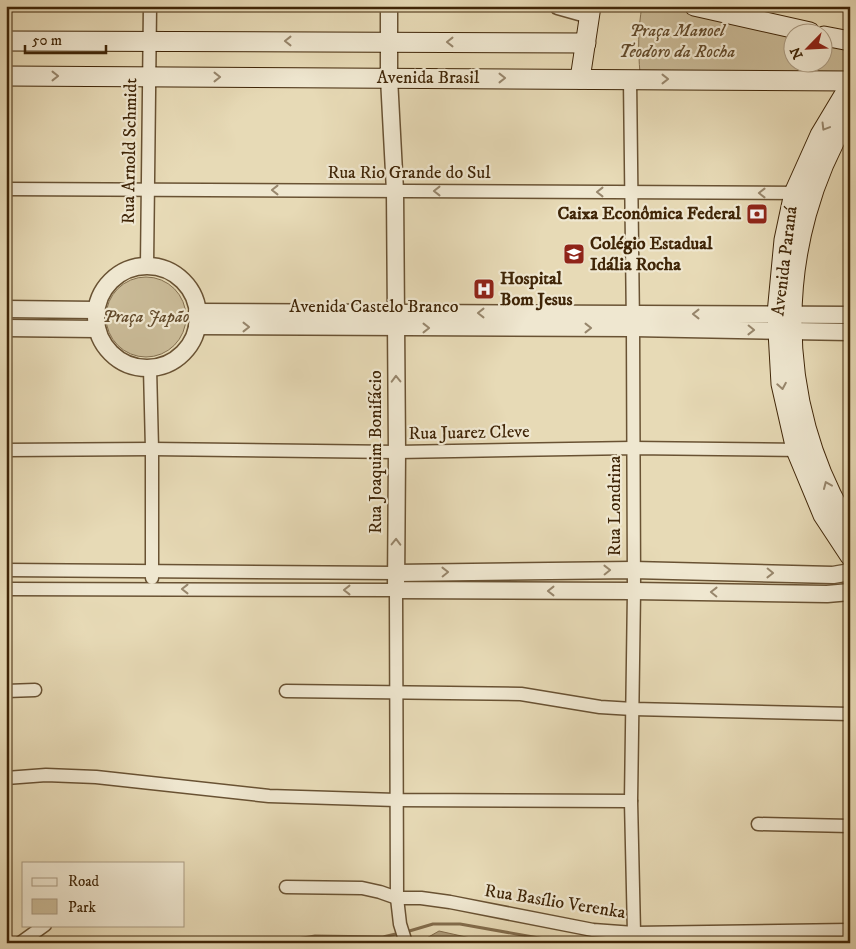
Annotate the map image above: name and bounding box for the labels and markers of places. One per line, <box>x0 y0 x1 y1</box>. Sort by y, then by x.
bank icon: Caixa Econômica Federal <box>745 202 769 226</box>
place label: Caixa Econômica Federal <box>557 203 742 225</box>
place label: Colégio Estadual Idália Rocha <box>590 233 713 276</box>
school or university icon: Colégio Estadual Idália Rocha <box>562 242 586 266</box>
place label: Hospital Bom Jesus <box>500 268 573 311</box>
hospital icon: Hospital Bom Jesus <box>472 277 496 301</box>

